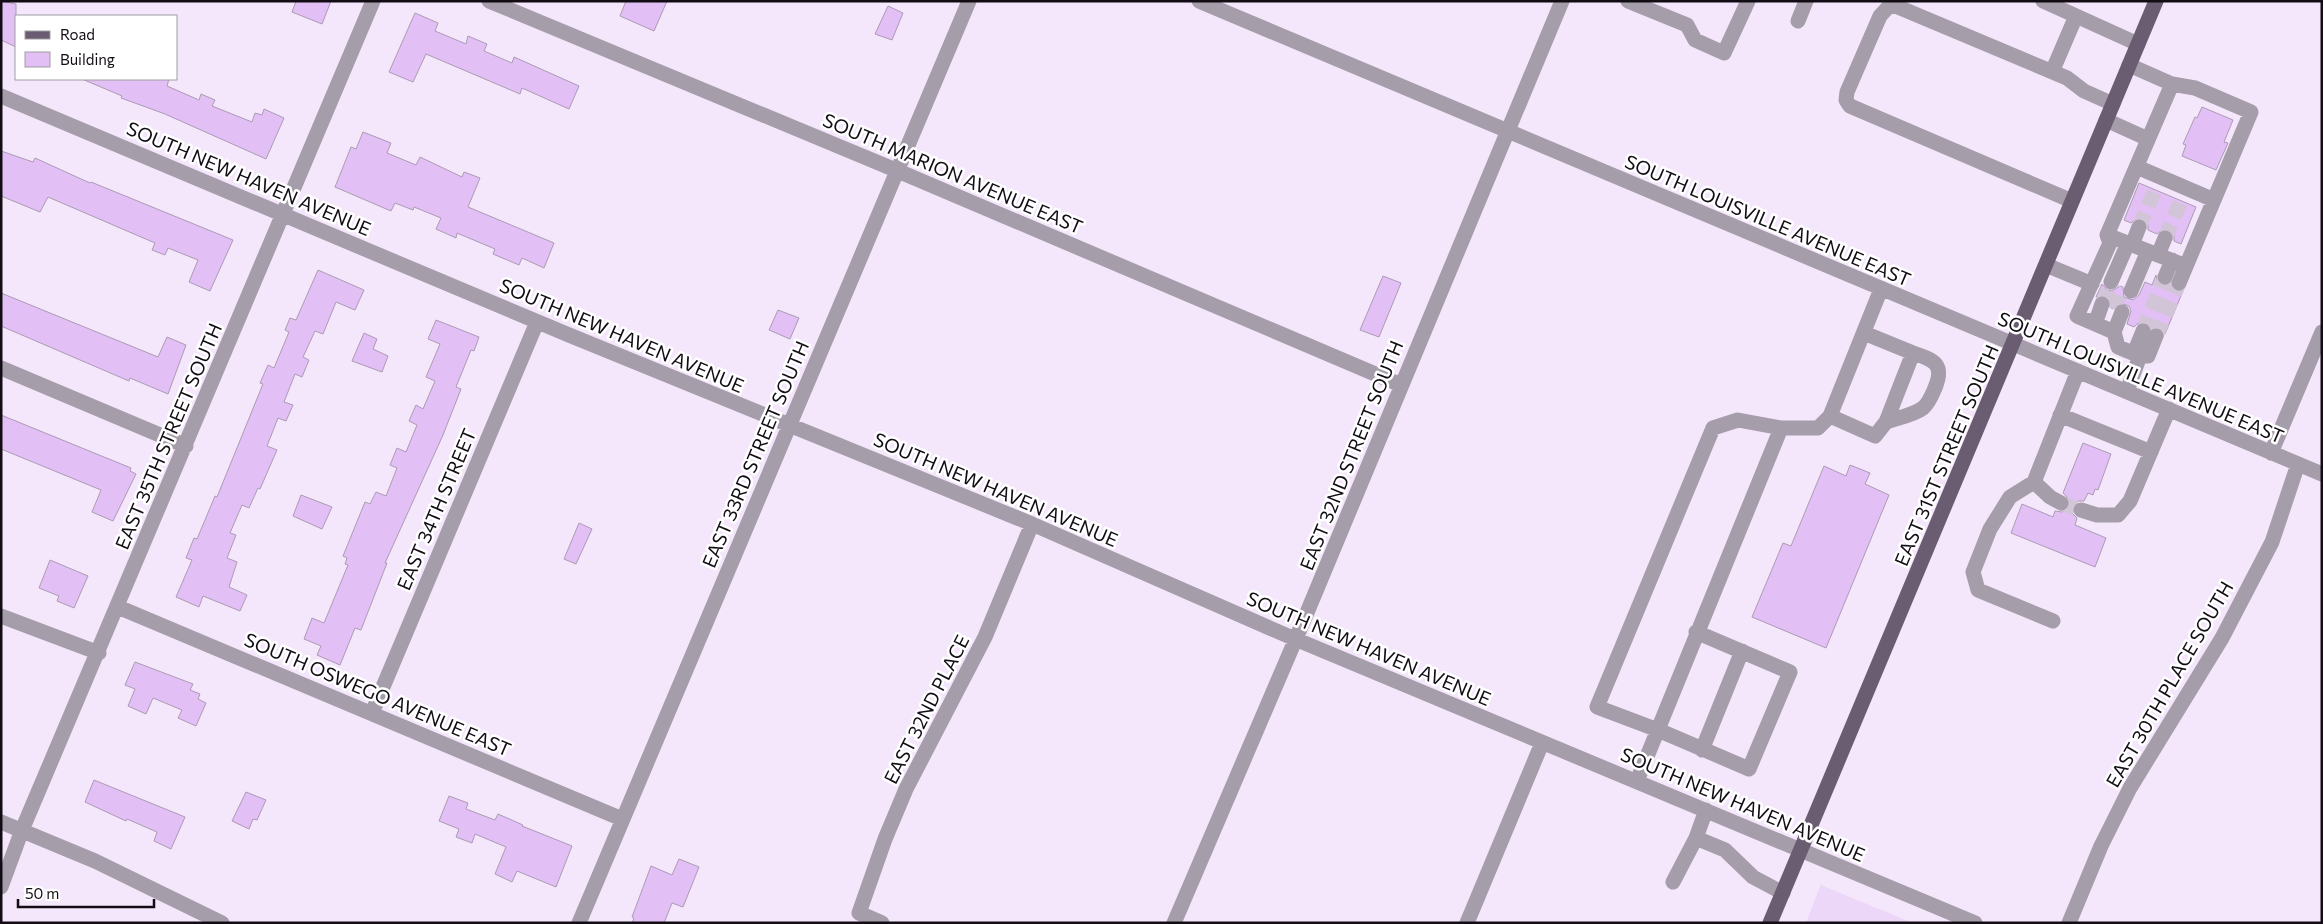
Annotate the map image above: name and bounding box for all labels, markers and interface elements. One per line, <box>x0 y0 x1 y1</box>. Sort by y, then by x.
legend <box>15 15 178 80</box>
text: Road <box>60 25 95 43</box>
text: Building <box>60 50 115 68</box>
street label: SOUTH MARION AVENUE EAST <box>820 108 1086 238</box>
street label: SOUTH NEW HAVEN AVENUE <box>123 116 375 240</box>
street label: SOUTH LOUISVILLE AVENUE EAST <box>1622 149 1914 291</box>
street label: SOUTH NEW HAVEN AVENUE <box>496 273 748 397</box>
street label: SOUTH LOUISVILLE AVENUE EAST <box>1995 306 2287 448</box>
street label: EAST 35TH STREET SOUTH <box>110 319 226 553</box>
street label: EAST 33RD STREET SOUTH <box>697 337 813 571</box>
street label: EAST 32ND STREET SOUTH <box>1294 337 1408 573</box>
street label: EAST 31ST STREET SOUTH <box>1889 341 2003 569</box>
street label: EAST 34TH STREET <box>392 425 480 593</box>
street label: SOUTH NEW HAVEN AVENUE <box>870 427 1122 551</box>
street label: EAST 30TH PLACE SOUTH <box>2101 577 2237 791</box>
street label: SOUTH NEW HAVEN AVENUE <box>1243 586 1495 710</box>
street label: SOUTH OSWEGO AVENUE EAST <box>241 627 515 761</box>
street label: EAST 32ND PLACE <box>879 631 973 787</box>
street label: SOUTH NEW HAVEN AVENUE <box>1617 742 1869 866</box>
scale bar <box>18 876 154 908</box>
text: 50 m <box>25 884 59 902</box>

